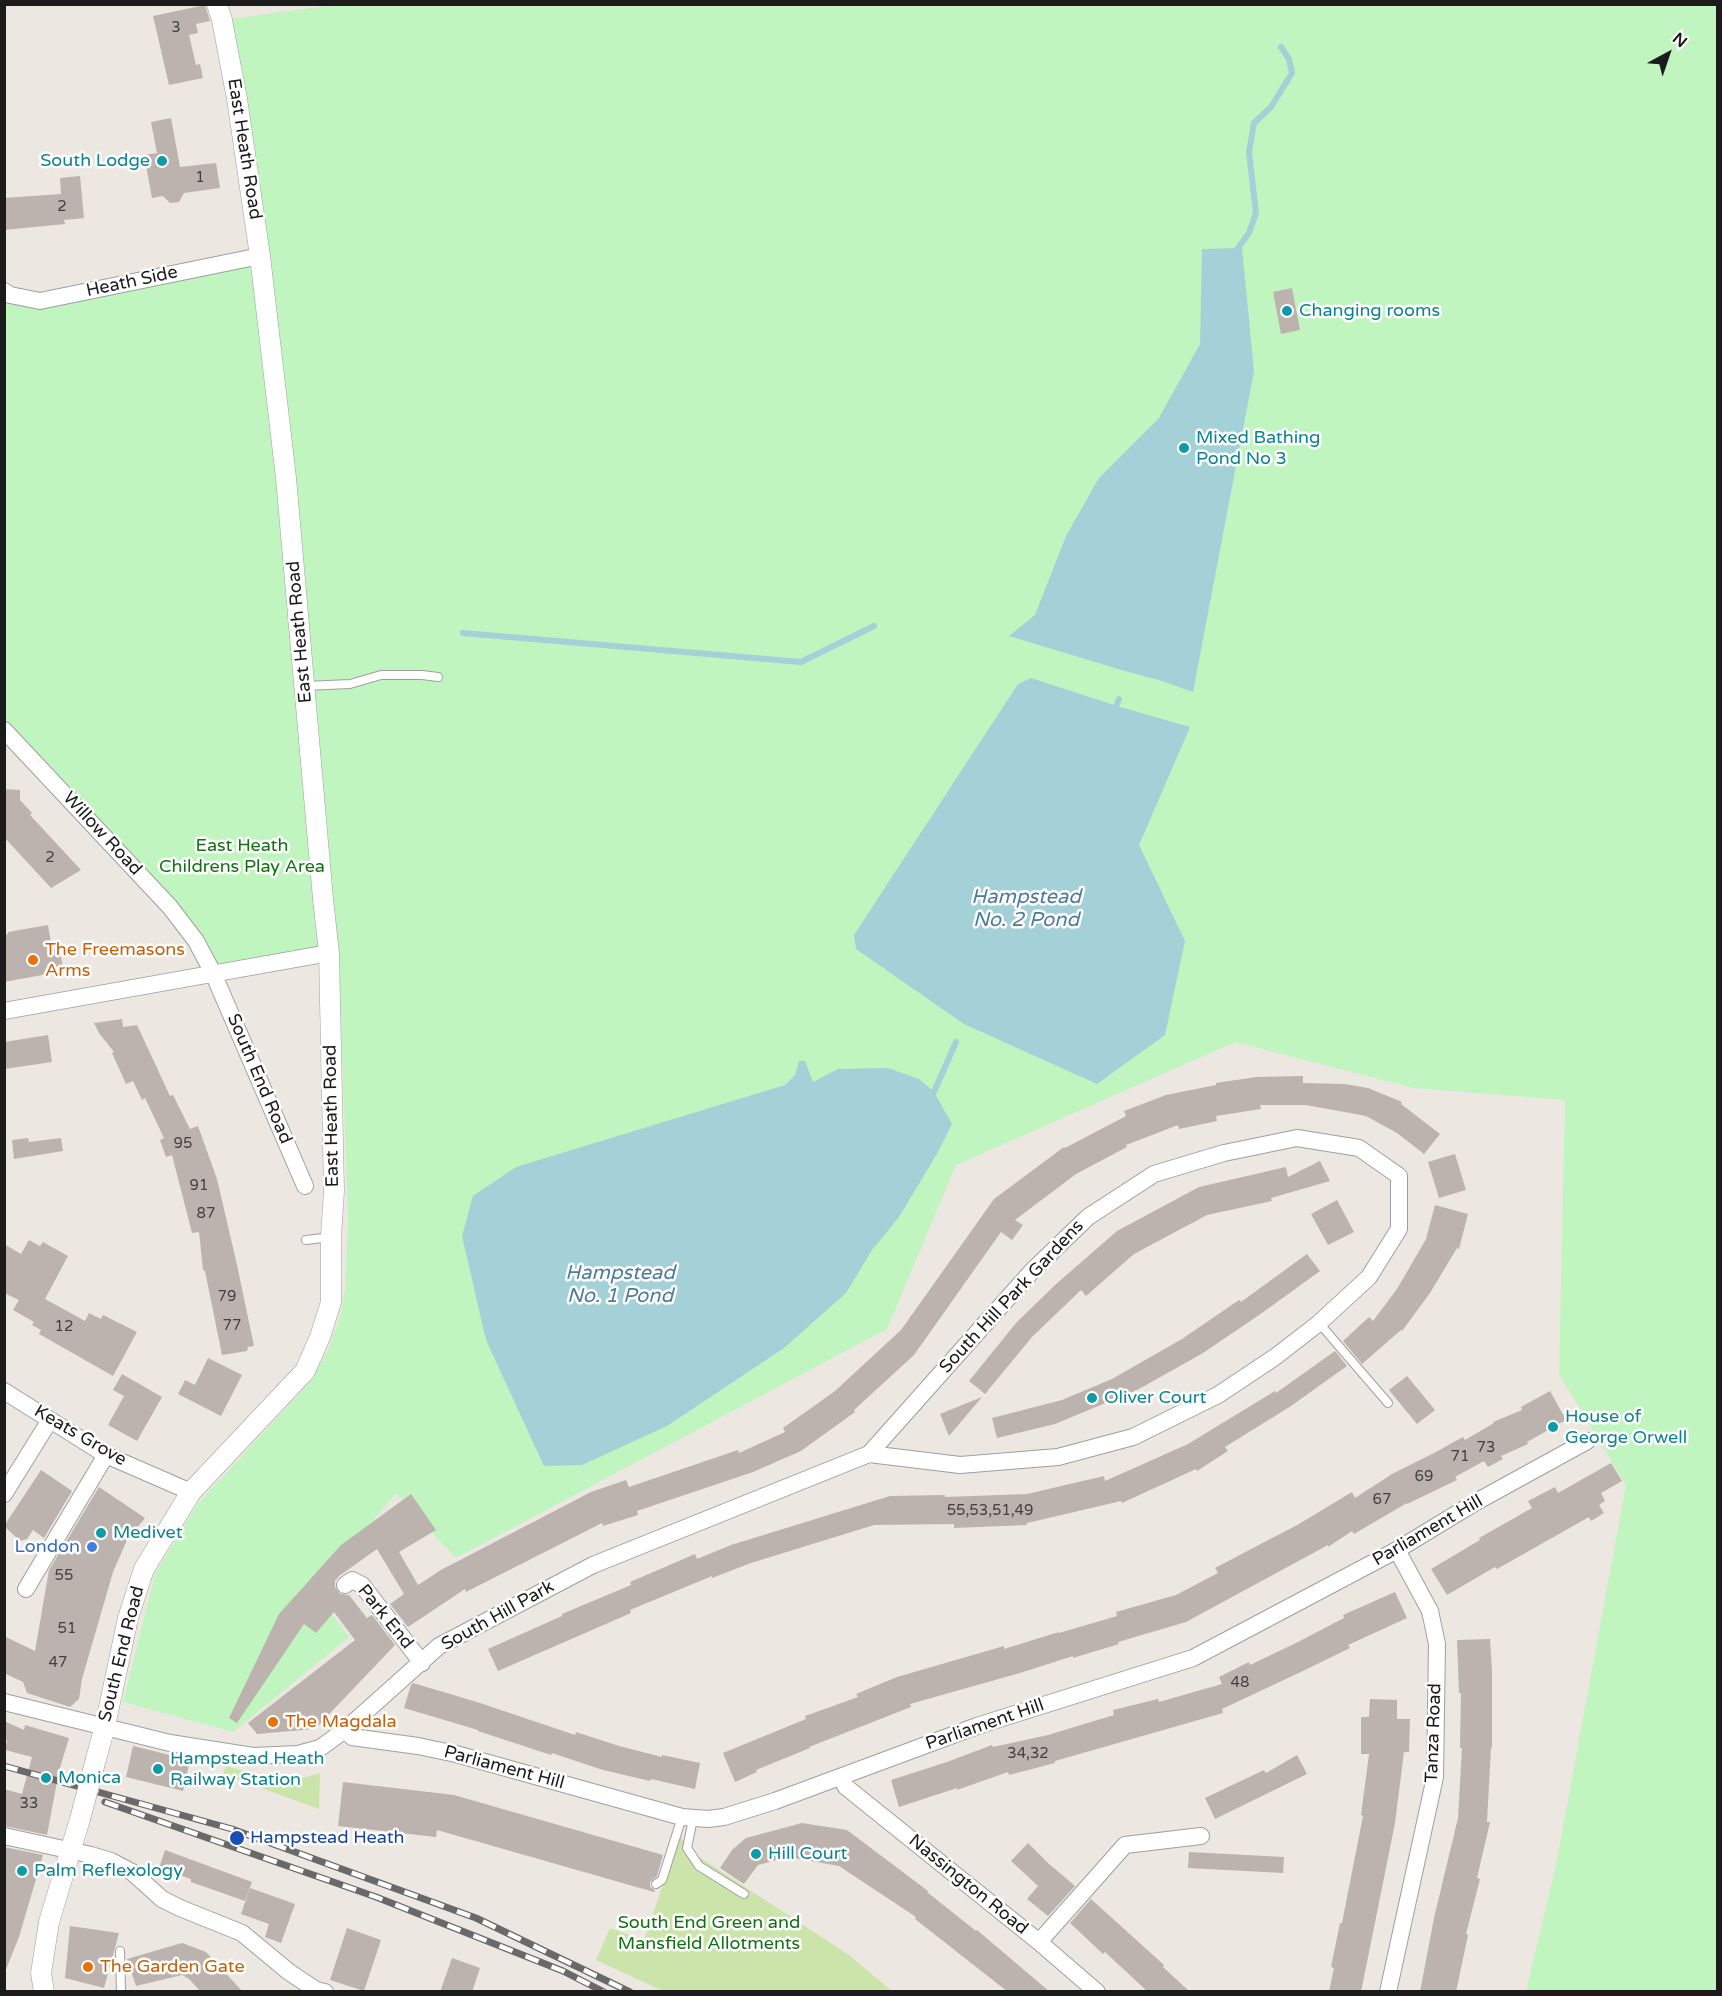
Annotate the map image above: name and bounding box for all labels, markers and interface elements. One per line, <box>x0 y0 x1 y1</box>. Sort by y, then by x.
house number: 3 <box>171 19 181 37</box>
north arrow <box>1638 24 1698 84</box>
text: N <box>1668 28 1691 52</box>
street label: East Heath Road <box>222 77 266 221</box>
place label: South Lodge <box>40 150 150 172</box>
marker: South Lodge <box>155 154 169 168</box>
house number: 1 <box>195 169 205 187</box>
house number: 2 <box>57 198 67 216</box>
street label: Heath Side <box>84 262 180 302</box>
place label: Changing rooms <box>1299 300 1440 322</box>
marker: Changing rooms <box>1280 304 1294 318</box>
place label: Mixed Bathing Pond No 3 <box>1196 427 1320 470</box>
marker: Mixed Bathing Pond No 3 <box>1177 441 1191 455</box>
street label: East Heath Road <box>283 560 317 704</box>
street label: Willow Road <box>58 788 146 880</box>
park label: East Heath Childrens Play Area <box>159 835 325 878</box>
house number: 2 <box>45 849 55 867</box>
water label: Hampstead No. 2 Pond <box>971 886 1081 933</box>
place label: The Freemasons Arms <box>45 939 185 982</box>
marker: The Freemasons Arms <box>26 953 40 967</box>
street label: South End Road <box>222 1011 296 1147</box>
street label: East Heath Road <box>320 1044 344 1188</box>
house number: 95 <box>174 1135 192 1153</box>
house number: 91 <box>190 1177 208 1195</box>
house number: 87 <box>197 1205 215 1223</box>
street label: South Hill Park Gardens <box>935 1216 1089 1378</box>
water label: Hampstead No. 1 Pond <box>565 1262 675 1309</box>
house number: 79 <box>218 1288 236 1306</box>
house number: 77 <box>223 1317 241 1335</box>
house number: 12 <box>55 1318 73 1336</box>
place label: Oliver Court <box>1104 1387 1206 1409</box>
marker: Oliver Court <box>1085 1391 1099 1405</box>
street label: Keats Grove <box>30 1401 130 1471</box>
place label: House of George Orwell <box>1565 1406 1687 1448</box>
marker: House of George Orwell <box>1546 1420 1560 1434</box>
house number: 73 <box>1477 1439 1495 1457</box>
house number: 71 <box>1451 1448 1469 1466</box>
house number: 69 <box>1415 1468 1433 1486</box>
street label: Parliament Hill <box>1369 1491 1487 1571</box>
house number: 67 <box>1373 1491 1391 1509</box>
house number: 55,53,51,49 <box>947 1502 1033 1520</box>
place label: Medivet <box>113 1522 183 1544</box>
marker: Medivet <box>94 1526 108 1540</box>
place label: London <box>14 1536 80 1558</box>
marker: London <box>85 1540 99 1554</box>
house number: 55 <box>55 1567 73 1585</box>
street label: South Hill Park <box>438 1576 558 1656</box>
street label: Park End <box>352 1580 418 1654</box>
street label: South End Road <box>95 1584 149 1724</box>
house number: 51 <box>58 1620 76 1638</box>
house number: 47 <box>49 1654 67 1672</box>
house number: 48 <box>1231 1674 1249 1692</box>
street label: Tanza Road <box>1421 1683 1447 1783</box>
street label: Parliament Hill <box>923 1695 1047 1755</box>
place label: The Magdala <box>285 1711 397 1733</box>
marker: The Magdala <box>266 1715 280 1729</box>
street label: Parliament Hill <box>442 1742 566 1794</box>
house number: 34,32 <box>1007 1745 1049 1763</box>
place label: Hampstead Heath Railway Station <box>170 1748 325 1790</box>
marker: Hampstead Heath Railway Station <box>151 1762 165 1776</box>
place label: Monica <box>58 1767 121 1789</box>
marker: Monica <box>39 1771 53 1785</box>
house number: 33 <box>20 1795 38 1813</box>
place label: Hampstead Heath <box>250 1827 405 1849</box>
marker: Hampstead Heath <box>228 1829 246 1847</box>
street label: Nassington Road <box>904 1830 1032 1940</box>
place label: Hill Court <box>768 1843 847 1865</box>
marker: Hill Court <box>749 1847 763 1861</box>
place label: Palm Reflexology <box>34 1860 183 1882</box>
marker: Palm Reflexology <box>15 1864 29 1878</box>
park label: South End Green and Mansfield Allotments <box>618 1912 800 1954</box>
place label: The Garden Gate <box>100 1956 245 1978</box>
marker: The Garden Gate <box>81 1960 95 1974</box>

